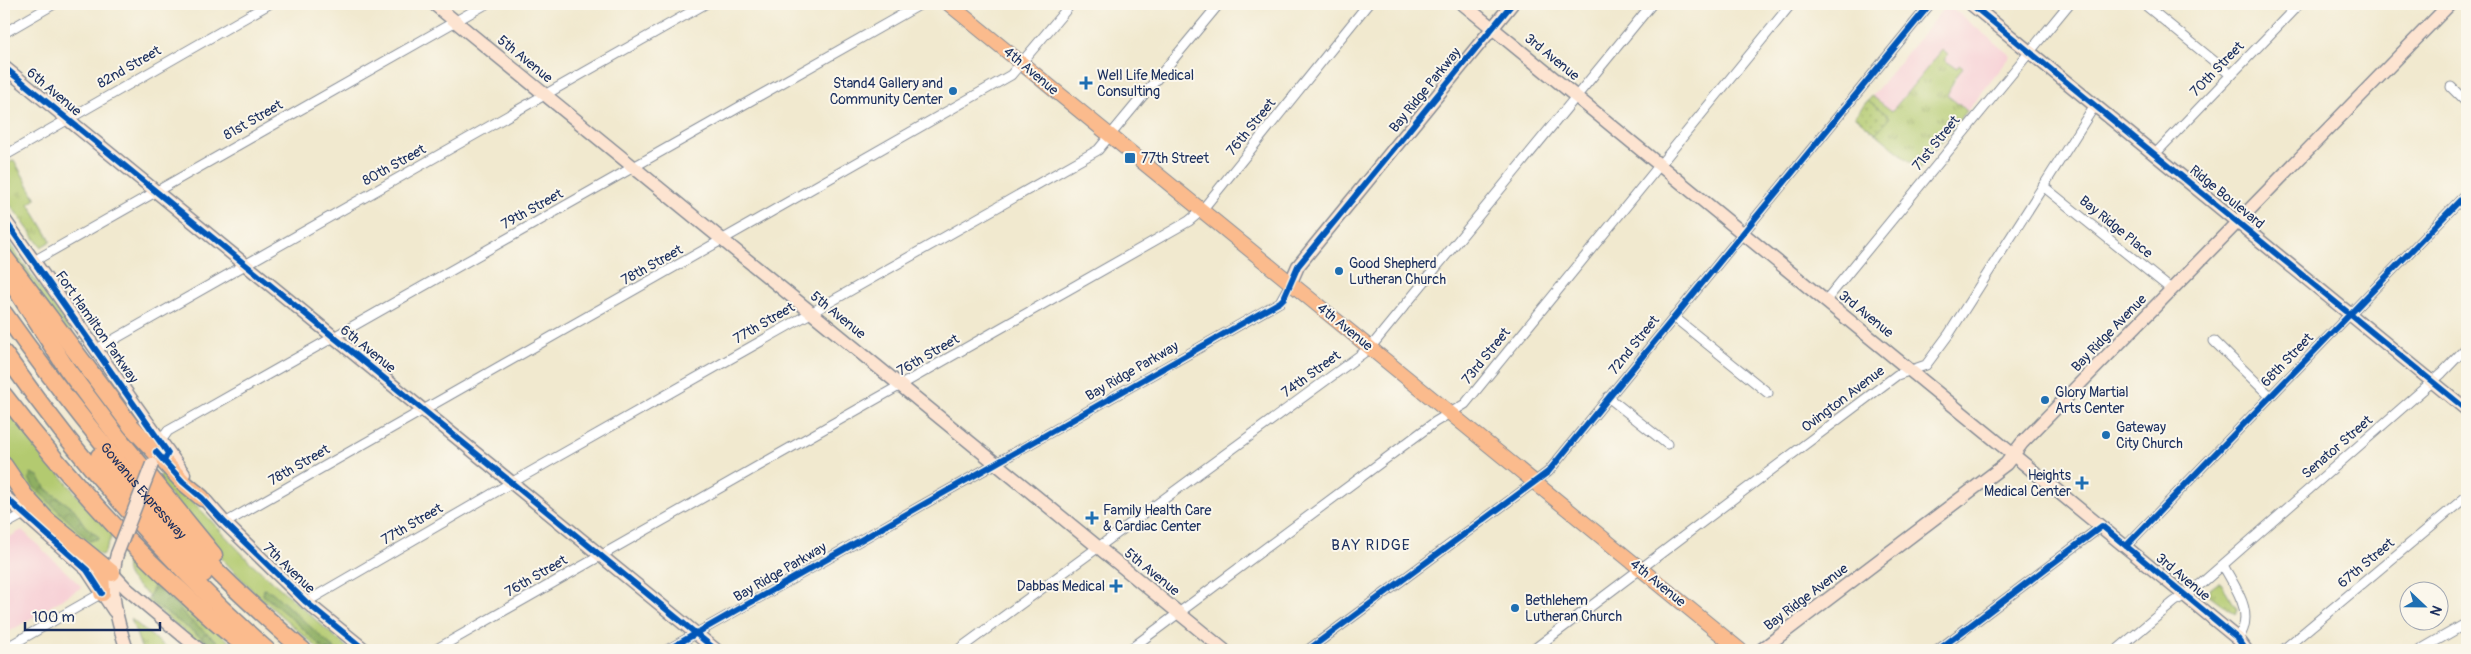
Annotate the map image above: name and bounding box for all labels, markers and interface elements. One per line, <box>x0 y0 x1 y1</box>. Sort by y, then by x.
street label: 3rd Avenue <box>1521 30 1583 84</box>
street label: 5th Avenue <box>494 32 556 86</box>
street label: 70th Street <box>2187 38 2248 100</box>
street label: 82nd Street <box>94 42 164 92</box>
street label: 4th Avenue <box>1000 43 1062 99</box>
street label: Bay Ridge Parkway <box>1386 44 1464 136</box>
street label: 6th Avenue <box>23 64 85 120</box>
place label: Well Life Medical Consulting <box>1097 67 1194 100</box>
place label: Stand4 Gallery and Community Center <box>830 75 943 108</box>
marker: Well Life Medical Consulting <box>1079 76 1093 90</box>
marker: Stand4 Gallery and Community Center <box>947 85 959 97</box>
street label: 76th Street <box>1223 95 1279 159</box>
street label: 81st Street <box>220 96 286 144</box>
street label: 71st Street <box>1909 112 1964 174</box>
street label: 80th Street <box>359 140 429 189</box>
place label: 77th Street <box>1141 150 1209 167</box>
marker: 77th Street <box>1123 151 1137 165</box>
street label: Ridge Boulevard <box>2186 162 2268 232</box>
street label: 79th Street <box>498 185 566 233</box>
street label: Bay Ridge Place <box>2076 192 2156 262</box>
street label: 78th Street <box>618 241 686 289</box>
place label: Good Shepherd Lutheran Church <box>1349 255 1446 288</box>
marker: Good Shepherd Lutheran Church <box>1333 265 1345 277</box>
street label: Fort Hamilton Parkway <box>52 268 142 386</box>
street label: 3rd Avenue <box>1835 287 1897 341</box>
street label: 5th Avenue <box>807 288 869 342</box>
street label: Bay Ridge Avenue <box>2068 291 2150 375</box>
street label: 77th Street <box>730 298 798 347</box>
street label: 4th Avenue <box>1314 299 1376 355</box>
street label: 72nd Street <box>1605 312 1663 378</box>
street label: 6th Avenue <box>337 321 399 377</box>
street label: 73rd Street <box>1458 324 1514 388</box>
street label: 68th Street <box>2257 329 2317 391</box>
street label: 76th Street <box>894 330 962 380</box>
street label: Bay Ridge Parkway <box>1083 338 1181 404</box>
street label: 74th Street <box>1278 347 1344 401</box>
street label: Ovington Avenue <box>1798 362 1888 436</box>
place label: Glory Martial Arts Center <box>2055 384 2129 417</box>
marker: Glory Martial Arts Center <box>2039 394 2051 406</box>
street label: Senator Street <box>2298 411 2376 482</box>
place label: Gateway City Church <box>2116 419 2183 452</box>
marker: Gateway City Church <box>2100 429 2112 441</box>
street label: Gowanus Expressway <box>97 439 190 543</box>
street label: 78th Street <box>265 441 333 489</box>
place label: Heights Medical Center <box>1984 467 2072 500</box>
marker: Heights Medical Center <box>2075 476 2089 490</box>
street label: 77th Street <box>378 499 446 548</box>
place label: Family Health Care & Cardiac Center <box>1103 502 1212 535</box>
marker: Family Health Care & Cardiac Center <box>1085 511 1099 525</box>
street label: 67th Street <box>2334 534 2398 592</box>
district label: BAY RIDGE <box>1331 536 1411 555</box>
street label: 7th Avenue <box>259 539 319 597</box>
street label: Bay Ridge Parkway <box>731 539 829 605</box>
street label: 5th Avenue <box>1121 545 1183 599</box>
street label: 3rd Avenue <box>2152 549 2214 605</box>
street label: 76th Street <box>502 551 570 601</box>
street label: 4th Avenue <box>1627 555 1689 611</box>
street label: Bay Ridge Avenue <box>1761 560 1851 634</box>
place label: Dabbas Medical <box>1017 578 1105 595</box>
marker: Dabbas Medical <box>1109 579 1123 593</box>
north arrow <box>2398 582 2448 632</box>
place label: Bethlehem Lutheran Church <box>1525 592 1622 625</box>
scale bar <box>25 599 160 631</box>
marker: Bethlehem Lutheran Church <box>1509 602 1521 614</box>
text: N <box>2426 603 2445 618</box>
text: 100 m <box>32 608 75 627</box>

